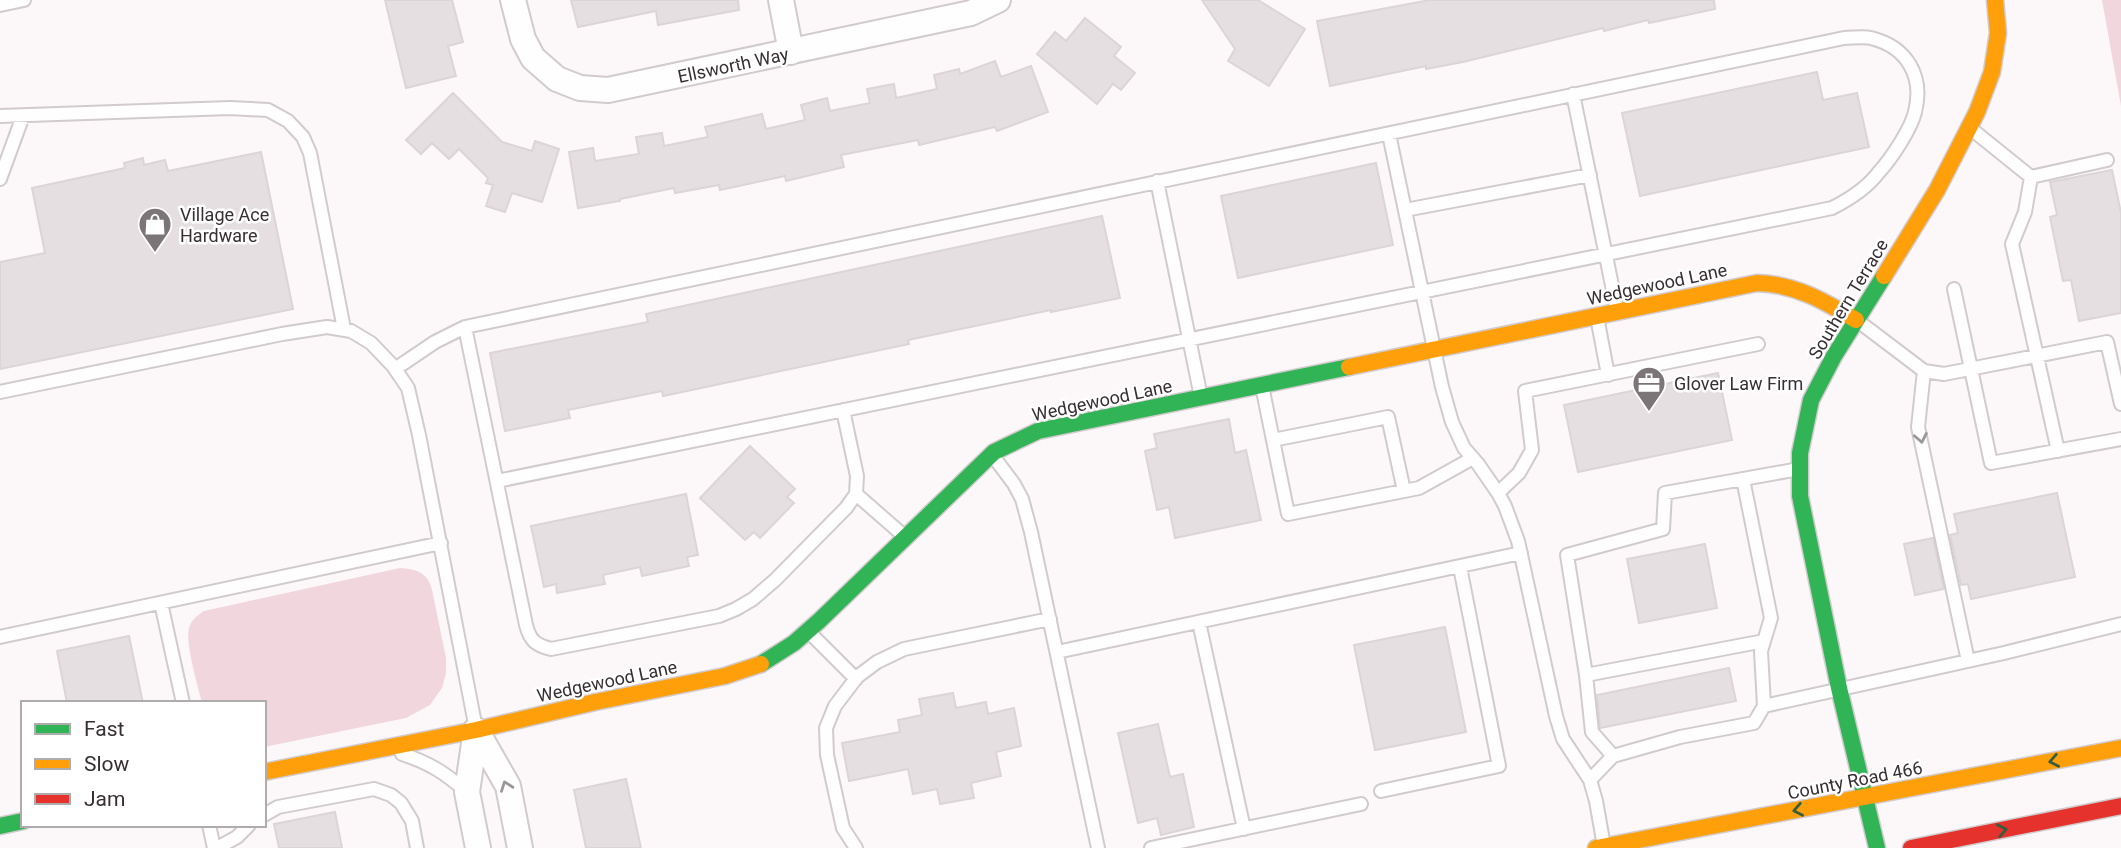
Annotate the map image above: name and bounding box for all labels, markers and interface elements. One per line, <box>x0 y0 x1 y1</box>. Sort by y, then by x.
street label: Ellsworth Way <box>676 43 791 87</box>
place label: Village Ace Hardware <box>180 204 269 246</box>
shop icon: Village Ace Hardware <box>136 205 174 254</box>
street label: Southern Terrace <box>1804 235 1892 363</box>
street label: Wedgewood Lane <box>1585 259 1729 309</box>
office icon: Glover Law Firm <box>1630 364 1668 413</box>
place label: Glover Law Firm <box>1674 373 1803 394</box>
street label: Wedgewood Lane <box>1030 375 1174 425</box>
one-way arrow <box>1912 432 1927 444</box>
street label: Wedgewood Lane <box>535 656 679 706</box>
legend <box>21 701 266 827</box>
text: Fast <box>84 717 125 741</box>
text: Slow <box>84 752 130 776</box>
one-way arrow <box>2048 752 2060 767</box>
street label: County Road 466 <box>1786 757 1924 803</box>
one-way arrow <box>500 780 514 793</box>
text: Jam <box>84 787 125 811</box>
one-way arrow <box>1792 802 1804 817</box>
one-way arrow <box>1996 823 2008 838</box>

